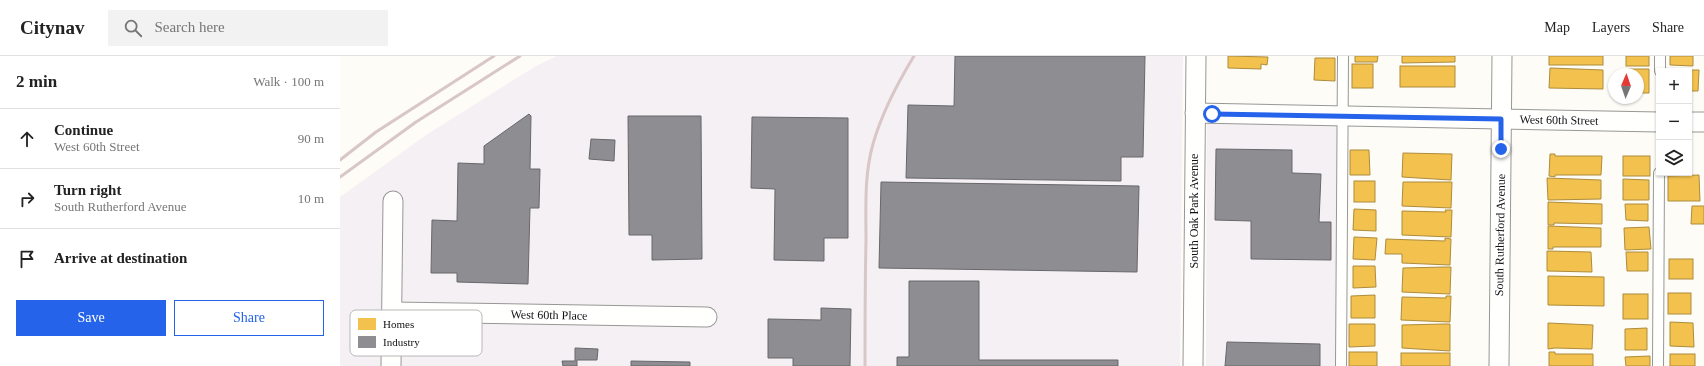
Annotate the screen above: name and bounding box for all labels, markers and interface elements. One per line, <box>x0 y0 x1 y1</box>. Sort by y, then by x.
search box <box>108 10 388 46</box>
text: Citynav <box>20 17 84 38</box>
icon: search <box>122 17 144 39</box>
text: Search here <box>154 19 225 35</box>
text: Map <box>1544 20 1570 35</box>
text: Layers <box>1592 20 1630 35</box>
text: Share <box>1652 20 1684 35</box>
north arrow <box>1608 68 1644 104</box>
map controls <box>1656 68 1692 176</box>
button: + <box>1656 68 1692 104</box>
text: 2 min <box>16 72 57 91</box>
text: Walk · 100 m <box>253 74 324 89</box>
button: − <box>1656 104 1692 140</box>
route start <box>1203 105 1221 123</box>
street label: West 60th Street <box>1519 112 1599 128</box>
text: Continue <box>54 122 113 138</box>
icon: ahead <box>16 128 38 150</box>
text: 90 m <box>298 131 324 146</box>
text: West 60th Street <box>54 139 140 154</box>
route end <box>1492 140 1510 158</box>
button: layers <box>1656 140 1692 176</box>
street label: South Oak Park Avenue <box>1187 154 1201 268</box>
street label: South Rutherford Avenue <box>1492 174 1508 296</box>
text: Turn right <box>54 182 121 198</box>
icon: right <box>16 188 38 210</box>
text: 10 m <box>298 191 324 206</box>
text: South Rutherford Avenue <box>54 199 187 214</box>
icon: arrive <box>16 248 38 270</box>
text: Arrive at destination <box>54 250 187 266</box>
button: Save <box>16 300 166 336</box>
button: Share <box>174 300 324 336</box>
street label: West 60th Place <box>510 307 588 323</box>
legend <box>350 310 482 356</box>
text: Homes <box>383 318 414 330</box>
text: Industry <box>383 336 420 348</box>

